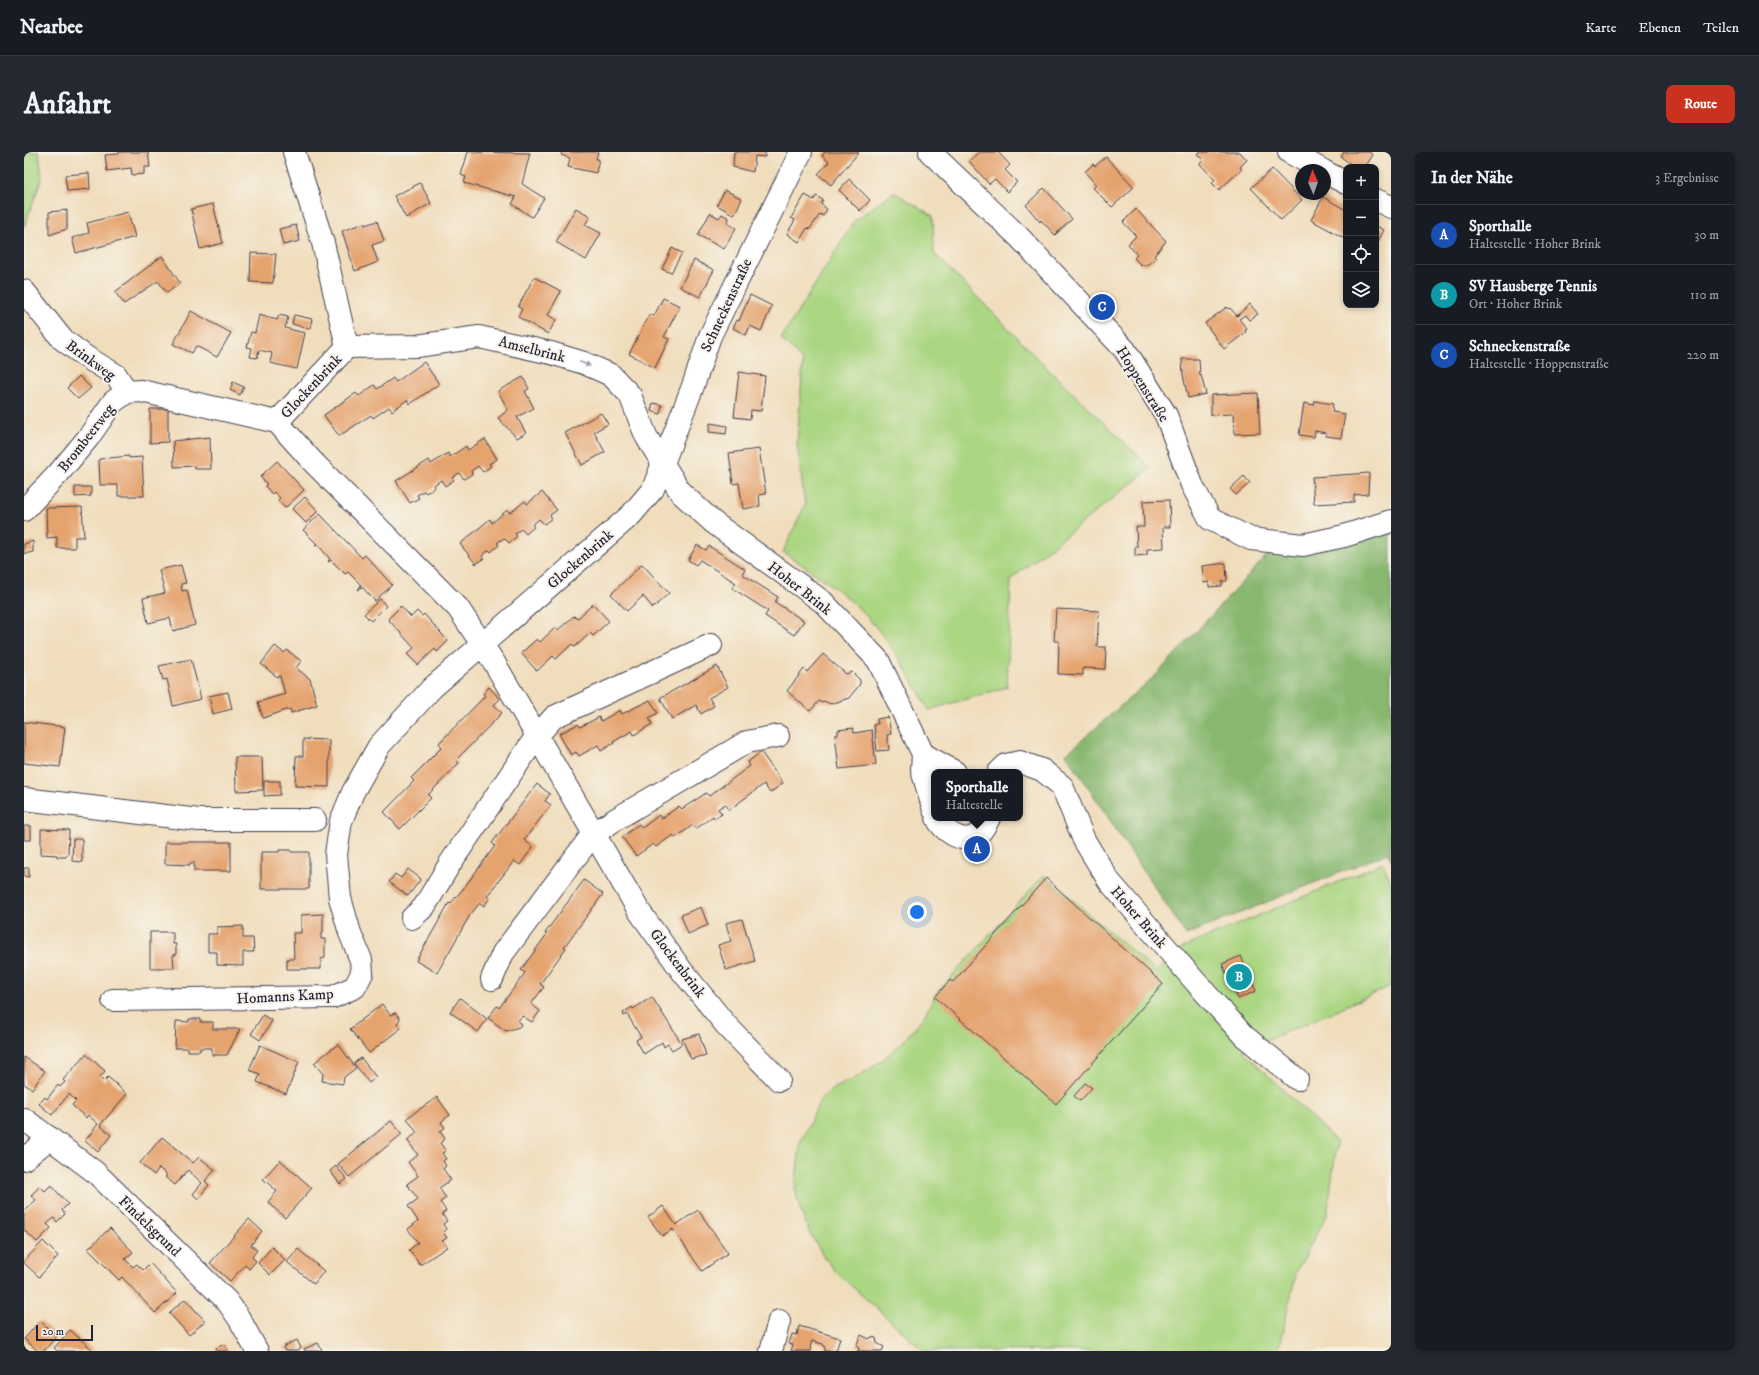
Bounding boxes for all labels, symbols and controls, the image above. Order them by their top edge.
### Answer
text: Nearbee [20,16,83,39]
text: Karte [1585,19,1616,37]
text: Ebenen [1638,19,1681,37]
text: Teilen [1703,19,1739,37]
button: Route [1666,85,1735,123]
text: Anfahrt [24,87,111,122]
north arrow [1295,164,1331,200]
map controls [1343,164,1379,308]
button: + [1343,164,1379,200]
text: In der Nähe [1431,167,1513,189]
text: 3 Ergebnisse [1655,170,1719,186]
button: − [1343,200,1379,236]
text: Sporthalle [1469,217,1531,236]
text: A [1440,227,1448,243]
text: 30 m [1695,227,1719,243]
button: locate [1343,236,1379,272]
text: Haltestelle · Hoher Brink [1469,236,1601,252]
street label: Schneckenstraße [696,255,756,355]
button: layers [1343,272,1379,308]
text: SV Hausberge Tennis [1469,277,1597,296]
text: B [1440,287,1448,303]
text: 110 m [1690,287,1719,303]
pin: C [1089,292,1115,322]
text: Ort · Hoher Brink [1469,296,1562,312]
street label: Amselbrink [496,332,568,367]
street label: Brinkweg [62,336,120,385]
text: Schneckenstraße [1469,337,1570,356]
street label: Hoppenstraße [1112,343,1173,426]
text: C [1440,347,1448,363]
text: 220 m [1687,347,1719,363]
street label: Glockenbrink [277,350,347,423]
text: Haltestelle · Hoppenstraße [1469,356,1609,372]
one-way arrow [579,361,591,367]
street label: Brombeerweg [54,400,119,476]
street label: Glockenbrink [543,525,618,593]
street label: Hoher Brink [764,557,836,620]
popup [931,769,1023,821]
text: Sporthalle [946,778,1008,797]
text: Haltestelle [946,797,1003,813]
pin: A [964,834,990,864]
street label: Hoher Brink [1106,882,1171,953]
your location [907,902,927,922]
street label: Glockenbrink [645,925,710,1002]
pin: B [1226,962,1252,992]
street label: Homanns Kamp [236,984,334,1009]
street label: Findelsgrund [114,1192,185,1261]
scale bar [36,1323,93,1342]
text: 20 m [42,1325,64,1339]

